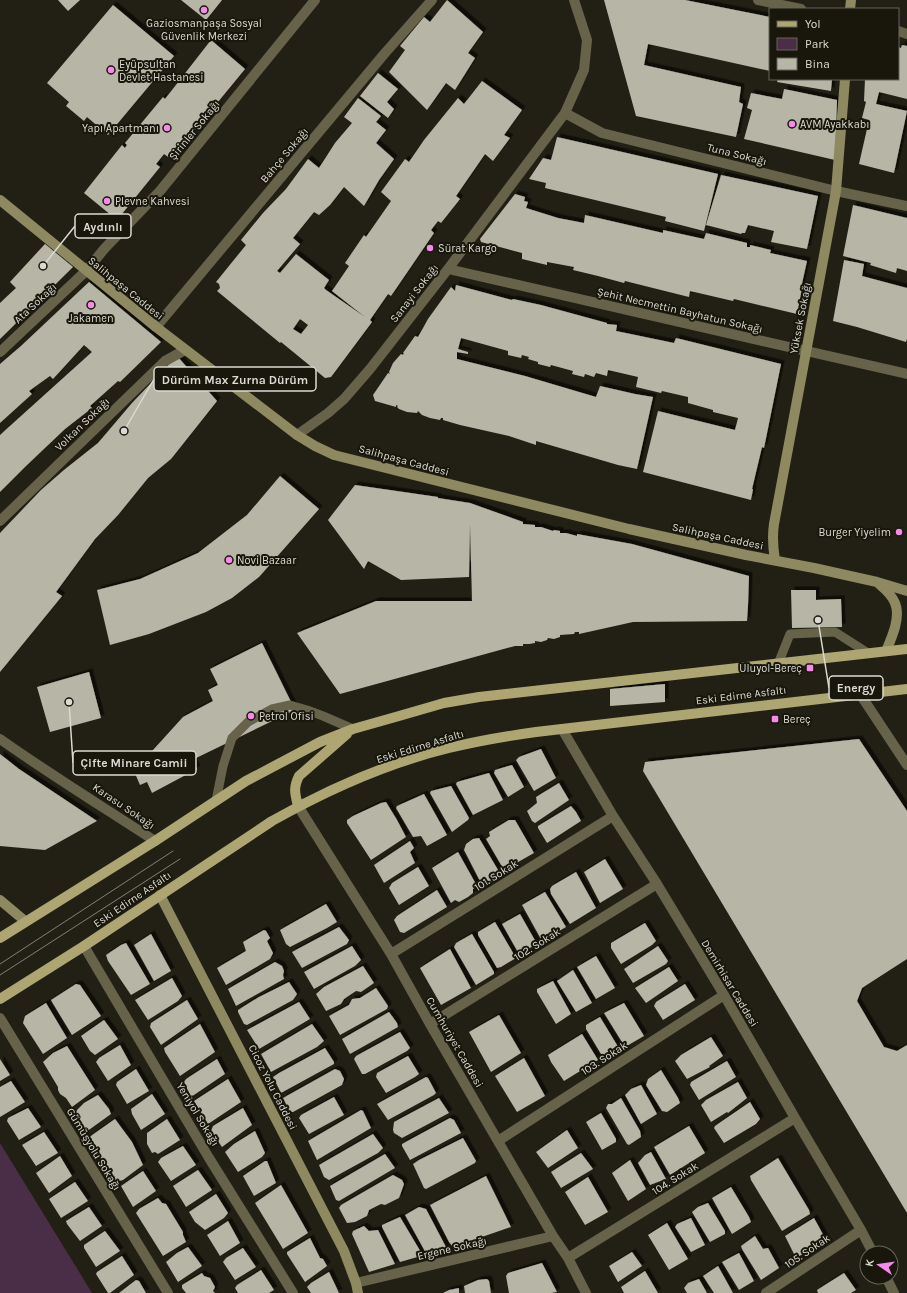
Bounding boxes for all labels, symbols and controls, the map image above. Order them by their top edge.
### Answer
marker: Gaziosmanpaşa Sosyal Güvenlik Merkezi [199,5,209,15]
legend [769,8,899,80]
place label: Gaziosmanpaşa Sosyal Güvenlik Merkezi [146,17,262,43]
text: Yol [805,17,821,31]
text: Park [805,37,830,51]
text: Bina [805,57,830,71]
place label: Eyüpsultan Devlet Hastanesi [119,58,204,84]
marker: Eyüpsultan Devlet Hastanesi [106,65,116,75]
street label: Şirinler Sokağı [166,98,223,163]
place label: AVM Ayakkabı [800,118,870,131]
marker: AVM Ayakkabı [787,119,797,129]
place label: Yapı Apartmanı [82,122,159,135]
marker: Yapı Apartmanı [162,123,172,133]
street label: Bahçe Sokağı [258,125,311,185]
street label: Tuna Sokağı [706,141,768,168]
place label: Plevne Kahvesi [115,195,190,208]
marker: Plevne Kahvesi [102,196,112,206]
callout: Aydınlı [75,214,131,238]
text: Aydınlı [83,220,123,234]
place label: Sürat Kargo [438,242,497,255]
marker: Sürat Kargo [425,243,435,253]
street label: Salihpaşa Caddesi [85,254,166,323]
street label: Sanayi Sokağı [387,261,441,325]
street label: Ata Sokağı [11,280,59,326]
street label: Yüksek Sokağı [787,281,814,355]
street label: Şehit Necmettin Bayhatun Sokağı [596,285,764,336]
marker: Jakamen [86,300,96,310]
place label: Jakamen [68,312,114,325]
callout: Dürüm Max Zurna Dürüm [154,367,316,391]
text: Dürüm Max Zurna Dürüm [162,373,308,387]
street label: Volkan Sokağı [52,395,112,454]
street label: Salihpaşa Caddesi [357,442,451,479]
street label: Salihpaşa Caddesi [671,520,765,553]
place label: Burger Yiyelim [819,526,891,539]
marker: Burger Yiyelim [894,527,904,537]
place label: Novi Bazaar [237,554,296,567]
marker: Novi Bazaar [224,555,234,565]
place label: Uluyol-Bereç [739,662,802,675]
marker: Uluyol-Bereç [805,663,815,673]
callout: Energy [829,676,883,700]
text: Energy [837,681,875,695]
street label: Eski Edirne Asfaltı [695,683,787,707]
place label: Petrol Ofisi [259,710,314,723]
marker: Petrol Ofisi [246,711,256,721]
place label: Bereç [783,713,811,726]
marker: Bereç [770,714,780,724]
street label: Eski Edirne Asfaltı [375,727,466,766]
callout: Çifte Minare Camii [73,751,196,775]
text: Çifte Minare Camii [81,756,188,770]
street label: Karasu Sokağı [90,781,157,832]
street label: 101. Sokak [472,857,521,894]
street label: Eski Edirne Asfaltı [91,869,174,930]
street label: 102. Sokak [512,925,563,964]
street label: Demirhisar Caddesi [698,937,761,1029]
street label: Cumhuriyet Caddesi [423,995,486,1090]
street label: 103. Sokak [579,1039,630,1078]
street label: Cicoz Yolu Caddesi [245,1043,300,1132]
street label: Yeniyol Sokağı [173,1080,222,1149]
street label: Gümüşyolu Sokağı [64,1106,123,1193]
street label: 104. Sokak [650,1159,701,1198]
street label: 105. Sokak [782,1231,833,1271]
street label: Ergene Sokağı [416,1234,488,1263]
north arrow [859,1245,899,1285]
text: K [863,1257,877,1268]

